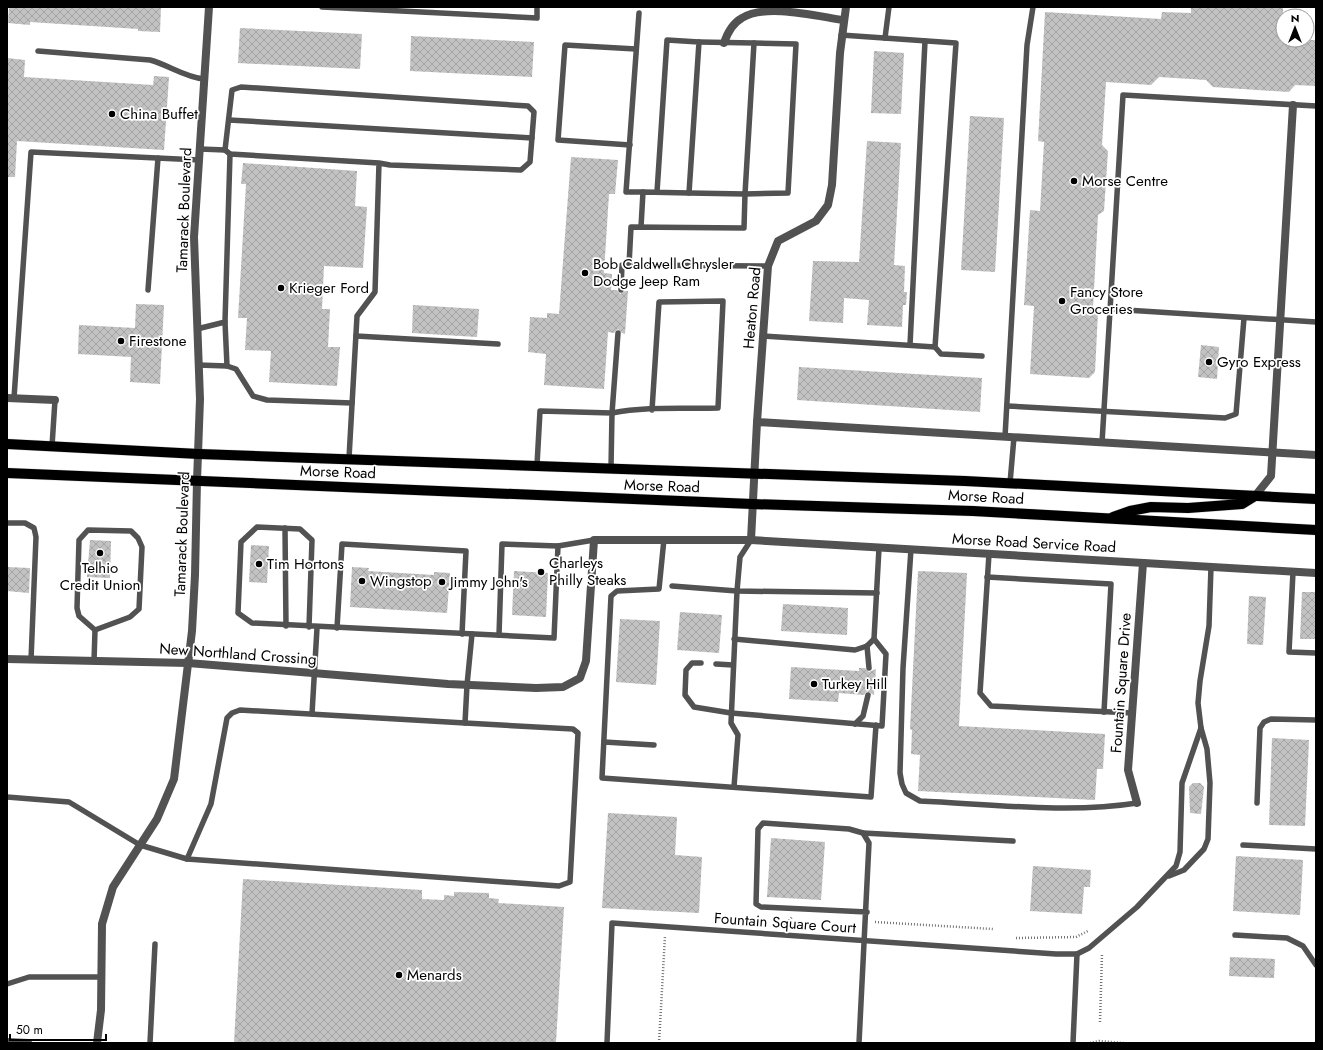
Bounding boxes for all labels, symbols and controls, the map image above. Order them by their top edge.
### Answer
north arrow [1275,8,1315,48]
text: N [1291,10,1299,26]
place label: China Buffet [120,103,198,125]
marker: China Buffet [107,109,117,119]
street label: Tamarack Boulevard [171,147,197,273]
place label: Morse Centre [1082,170,1168,192]
marker: Morse Centre [1069,176,1079,186]
place label: Bob Caldwell Chrysler Dodge Jeep Ram [593,253,735,292]
street label: Heaton Road [737,266,767,350]
marker: Bob Caldwell Chrysler Dodge Jeep Ram [580,268,590,278]
place label: Krieger Ford [289,277,369,299]
place label: Fancy Store Groceries [1070,281,1143,320]
marker: Krieger Ford [276,283,286,293]
marker: Fancy Store Groceries [1057,296,1067,306]
place label: Firestone [129,330,187,352]
marker: Firestone [116,336,126,346]
place label: Gyro Express [1217,351,1301,373]
marker: Gyro Express [1204,357,1214,367]
street label: Morse Road [300,460,376,484]
street label: Tamarack Boulevard [169,471,195,597]
street label: Morse Road [624,474,700,498]
street label: Morse Road [947,484,1025,510]
street label: Morse Road Service Road [951,528,1117,558]
marker: Telhio Credit Union [95,548,105,558]
place label: Charleys Philly Steaks [549,552,626,591]
place label: Tim Hortons [267,553,344,575]
place label: Telhio Credit Union [60,557,140,596]
marker: Tim Hortons [254,559,264,569]
marker: Charleys Philly Steaks [536,567,546,577]
place label: Wingstop [370,570,432,592]
place label: Jimmy John's [448,571,528,593]
marker: Wingstop [357,576,367,586]
marker: Jimmy John's [437,577,447,587]
street label: Fountain Square Drive [1105,612,1137,754]
street label: New Northland Crossing [159,638,317,670]
place label: Turkey Hill [822,673,887,695]
marker: Turkey Hill [809,679,819,689]
street label: Fountain Square Court [713,907,857,939]
place label: Menards [407,964,462,986]
marker: Menards [394,970,404,980]
scale bar [10,1016,106,1042]
text: 50 m [16,1021,43,1039]

